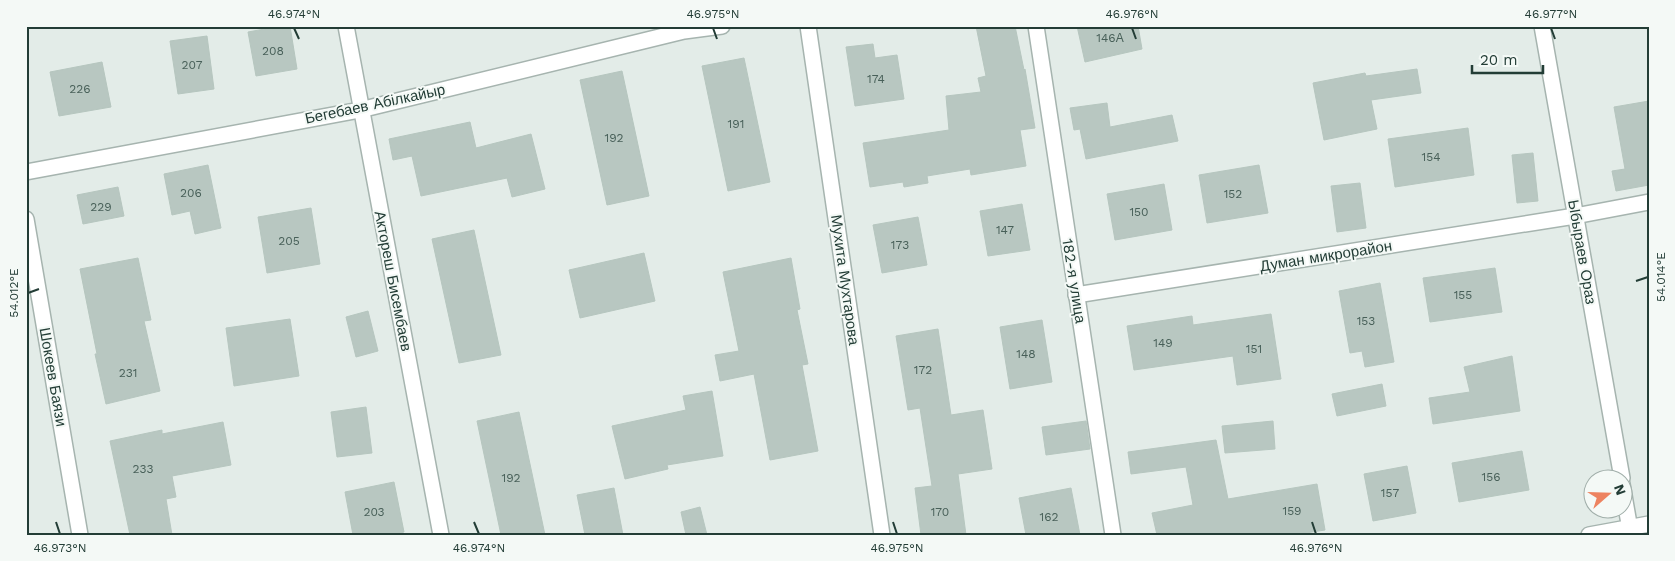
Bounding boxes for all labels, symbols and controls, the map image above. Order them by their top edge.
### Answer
text: 46.974°N [268,7,320,21]
text: 46.975°N [686,7,740,21]
text: 46.976°N [1105,7,1159,21]
text: 46.977°N [1525,7,1577,21]
house number: 146А [1096,31,1124,45]
scale bar [1472,42,1544,74]
house number: 208 [262,44,284,58]
text: 20 m [1480,51,1518,69]
house number: 207 [182,58,203,72]
house number: 174 [867,72,885,86]
street label: Бегебаев Абілкайыр [303,80,447,128]
house number: 226 [69,82,91,96]
house number: 191 [728,117,744,131]
house number: 192 [604,131,624,145]
house number: 154 [1422,150,1441,164]
house number: 206 [180,186,202,200]
house number: 152 [1224,187,1242,201]
street label: Ыбыраев Ораз [1564,198,1600,306]
house number: 229 [90,200,112,214]
house number: 150 [1129,205,1149,219]
street label: Актореш Бисембаев [371,209,415,353]
street label: Мухита Мухтарова [827,214,863,347]
house number: 147 [996,223,1014,237]
house number: 205 [278,234,300,248]
street label: 182-я улица [1058,237,1090,325]
street label: Думан микрорайон [1259,237,1393,275]
house number: 173 [891,238,909,252]
text: 54.014°E [1654,252,1668,302]
text: 54.012°E [7,268,21,318]
house number: 155 [1454,288,1472,302]
house number: 153 [1357,314,1375,328]
street label: Шокеев Баязи [35,326,71,428]
house number: 149 [1153,336,1173,350]
house number: 151 [1246,342,1262,356]
house number: 148 [1016,347,1036,361]
house number: 172 [914,363,932,377]
house number: 231 [119,366,137,380]
house number: 233 [133,462,154,476]
north arrow [1582,468,1632,518]
house number: 156 [1482,470,1500,484]
house number: 192 [501,471,521,485]
text: N [1611,482,1630,497]
house number: 157 [1381,486,1399,500]
house number: 159 [1282,504,1302,518]
house number: 203 [363,505,385,519]
house number: 170 [931,505,949,519]
house number: 162 [1040,510,1058,524]
text: 46.973°N [33,541,87,555]
text: 46.974°N [453,541,505,555]
text: 46.975°N [870,541,924,555]
text: 46.976°N [1289,541,1343,555]

